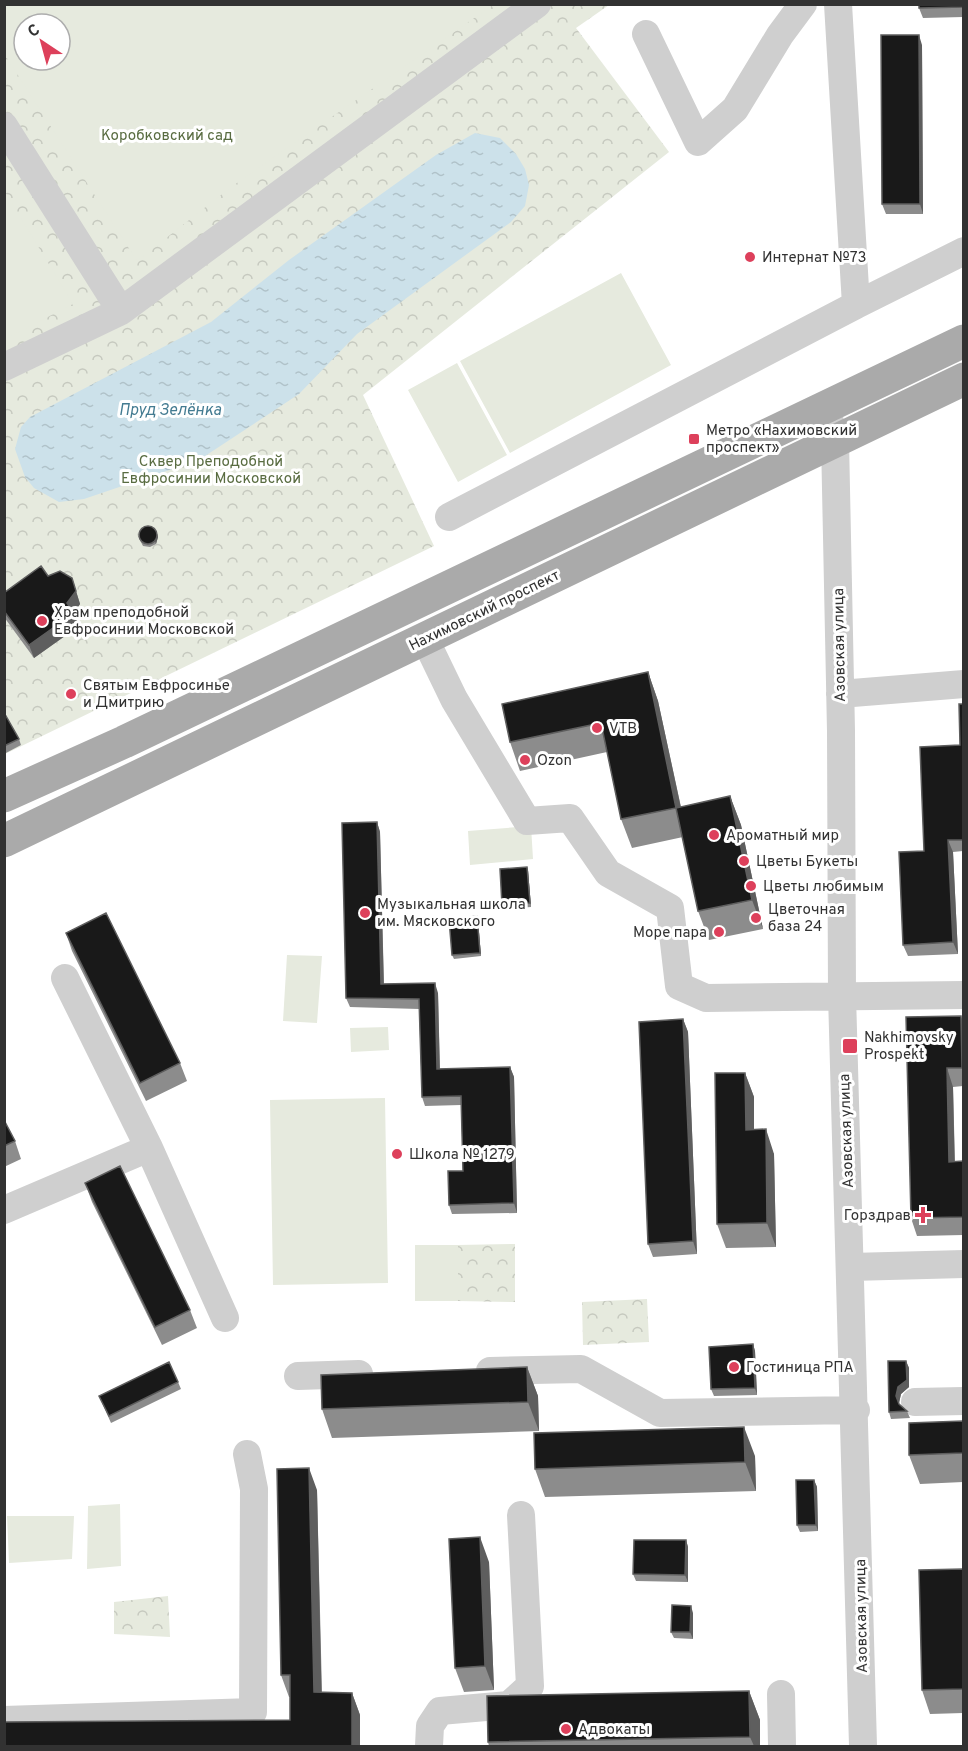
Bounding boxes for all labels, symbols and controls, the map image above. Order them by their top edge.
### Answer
north arrow [12,12,72,72]
text: С [24,20,44,43]
park label: Коробковский сад [101,127,233,146]
place label: Интернат №73 [762,249,866,268]
marker: Интернат №73 [743,250,757,264]
water label: Пруд Зелёнка [119,401,222,421]
place label: Метро «Нахимовский проспект» [706,422,857,458]
marker: Метро «Нахимовский проспект» [687,432,701,446]
park label: Сквер Преподобной Евфросинии Московской [121,453,301,489]
street label: Нахимовский проспект [406,567,563,656]
street label: Азовская улица [830,588,851,702]
place label: Храм преподобной Евфросинии Московской [54,604,234,640]
marker: Храм преподобной Евфросинии Московской [35,614,49,628]
place label: Святым Евфросинье и Дмитрию [83,677,230,713]
marker: Святым Евфросинье и Дмитрию [64,687,78,701]
place label: VTB [609,720,637,739]
marker: VTB [590,721,604,735]
place label: Ozon [537,752,572,771]
marker: Ozon [518,753,532,767]
place label: Ароматный мир [726,827,839,846]
marker: Ароматный мир [707,828,721,842]
place label: Цветы Букеты [756,853,858,872]
marker: Цветы Букеты [737,854,751,868]
place label: Цветы любимым [763,878,884,897]
marker: Цветы любимым [744,879,758,893]
place label: Музыкальная школа им. Мясковского [377,896,526,932]
place label: Цветочная база 24 [768,901,845,937]
marker: Музыкальная школа им. Мясковского [358,906,372,920]
marker: Цветочная база 24 [749,911,763,925]
place label: Море пара [633,924,707,943]
marker: Море пара [712,925,726,939]
place label: Nakhimovsky Prospekt [864,1029,954,1065]
marker: Nakhimovsky Prospekt [841,1037,859,1055]
street label: Азовская улица [836,1074,859,1188]
place label: Школа № 1279 [409,1146,515,1165]
marker: Школа № 1279 [390,1147,404,1161]
place label: Горздрав [844,1207,911,1226]
marker: Горздрав [916,1208,930,1222]
place label: Гостиница РПА [746,1359,854,1378]
marker: Гостиница РПА [727,1360,741,1374]
street label: Азовская улица [852,1559,873,1673]
place label: Адвокаты [578,1721,650,1740]
marker: Адвокаты [559,1722,573,1736]

